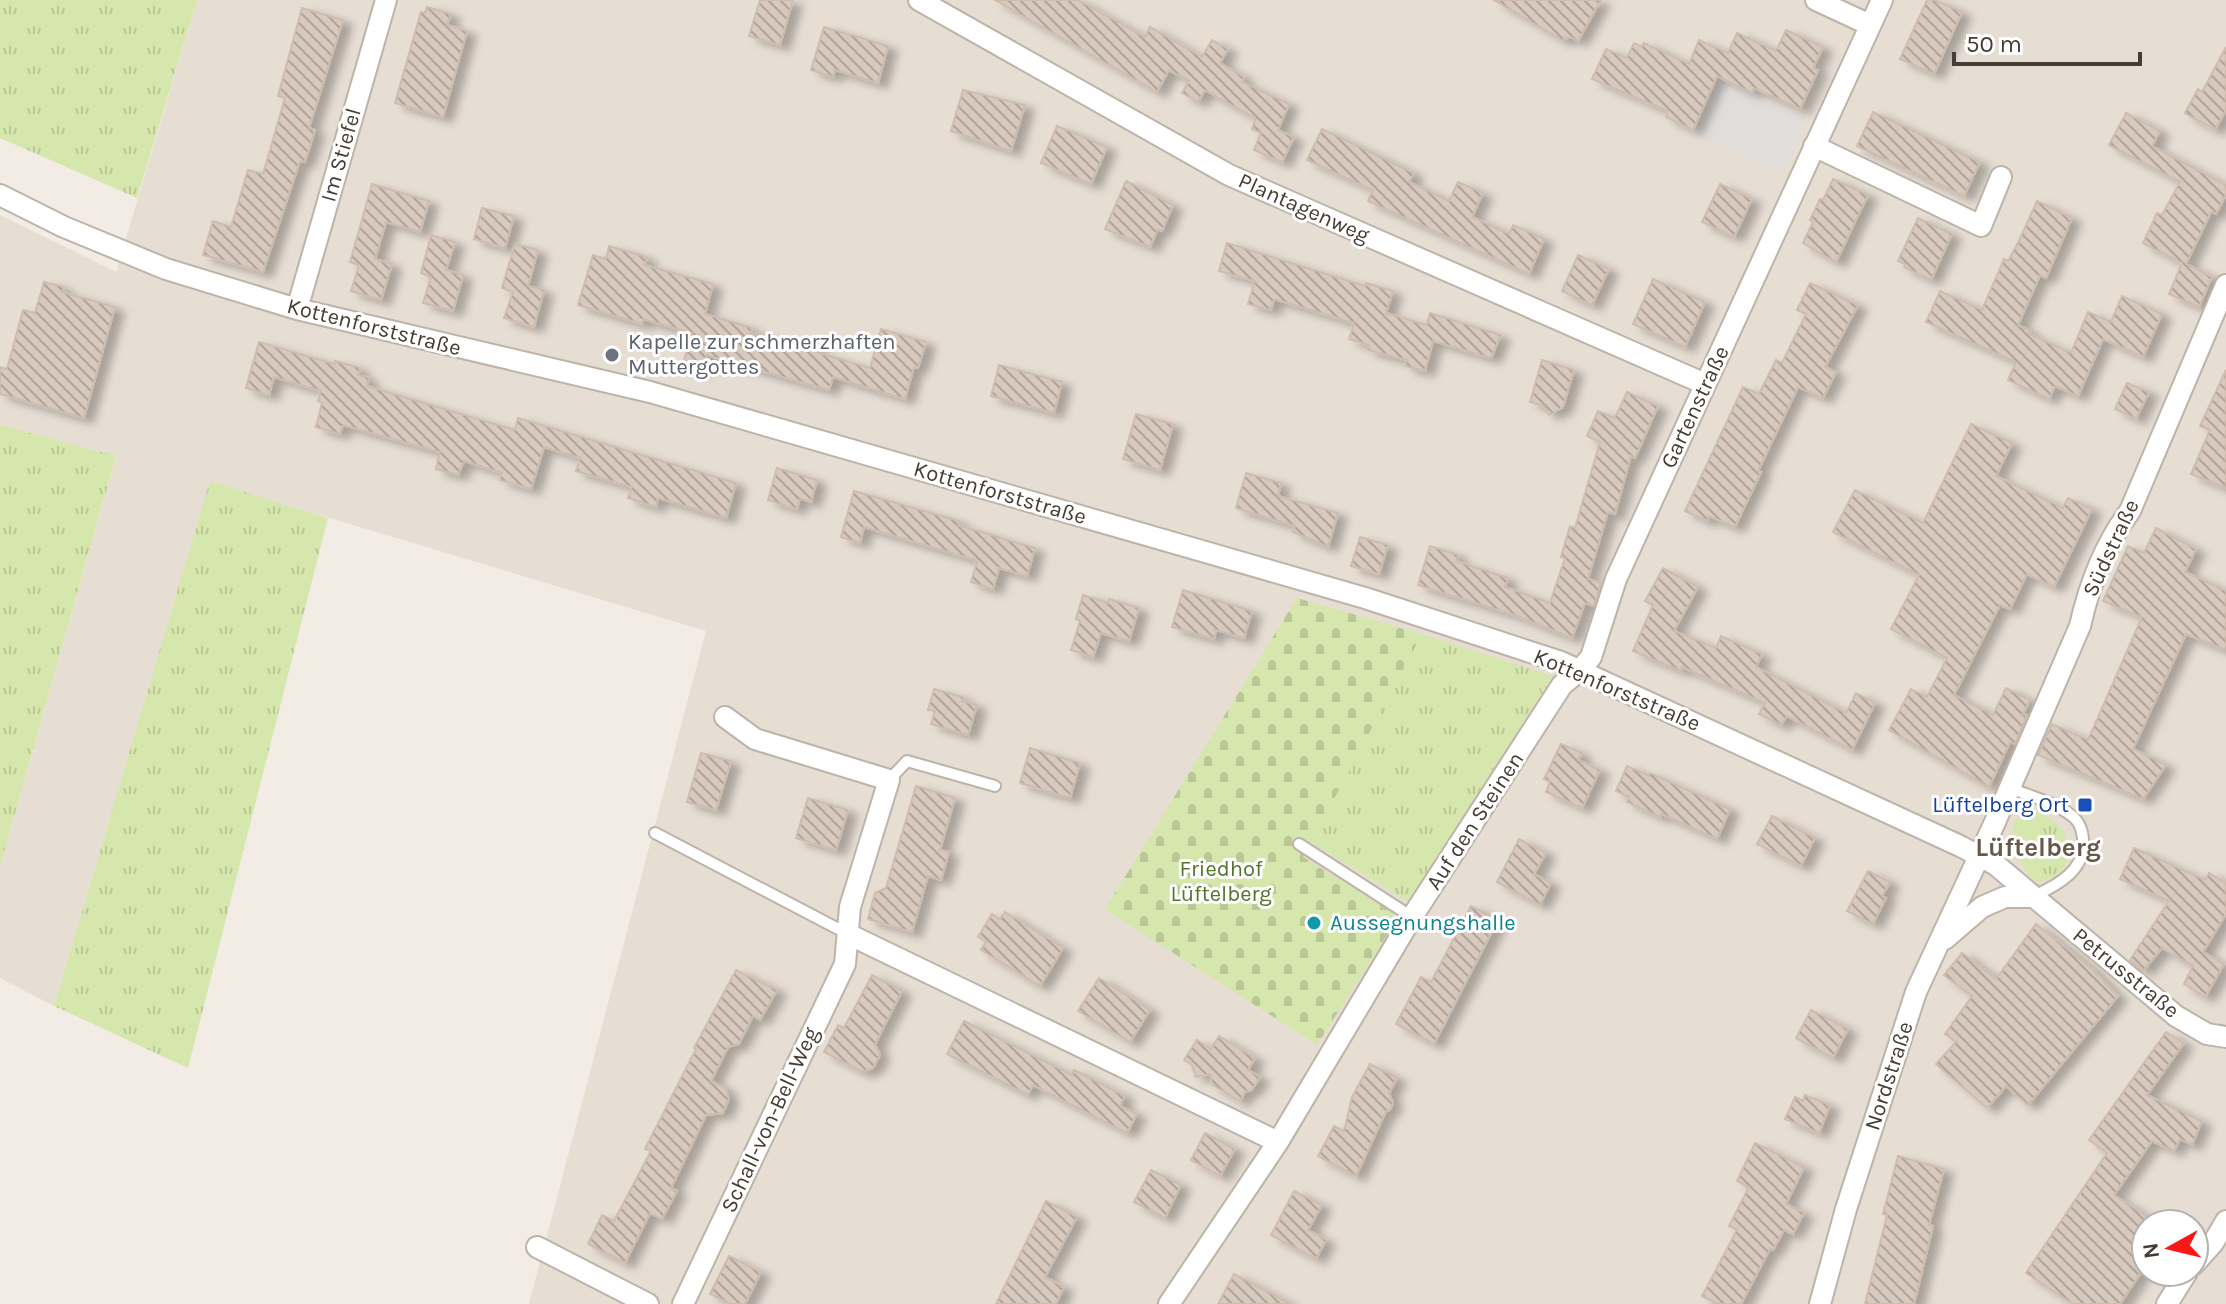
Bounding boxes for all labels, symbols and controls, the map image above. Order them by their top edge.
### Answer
scale bar [1954,16,2140,66]
text: 50 m [1966,30,2022,58]
street label: Im Stiefel [315,105,367,205]
street label: Plantagenweg [1234,167,1374,249]
street label: Kottenforststraße [284,293,464,361]
place label: Kapelle zur schmerzhaften Muttergottes [628,329,896,380]
street label: Gartenstraße [1655,342,1735,472]
marker: Kapelle zur schmerzhaften Muttergottes [603,346,621,364]
street label: Kottenforststraße [911,456,1089,530]
street label: Südstraße [2077,495,2145,601]
street label: Kottenforststraße [1530,643,1704,737]
street label: Auf den Steinen [1421,747,1529,895]
place label: Lüftelberg Ort [1932,792,2069,818]
marker: Lüftelberg Ort [2076,796,2094,814]
district label: Lüftelberg [1975,832,2101,863]
park label: Friedhof Lüftelberg [1170,856,1272,907]
place label: Aussegnungshalle [1330,910,1516,936]
marker: Aussegnungshalle [1305,914,1323,932]
street label: Petrusstraße [2068,922,2184,1024]
street label: Nordstraße [1859,1018,1919,1134]
street label: Schall-von-Bell-Weg [716,1023,825,1217]
north arrow [2130,1208,2210,1288]
text: N [2137,1241,2165,1260]

